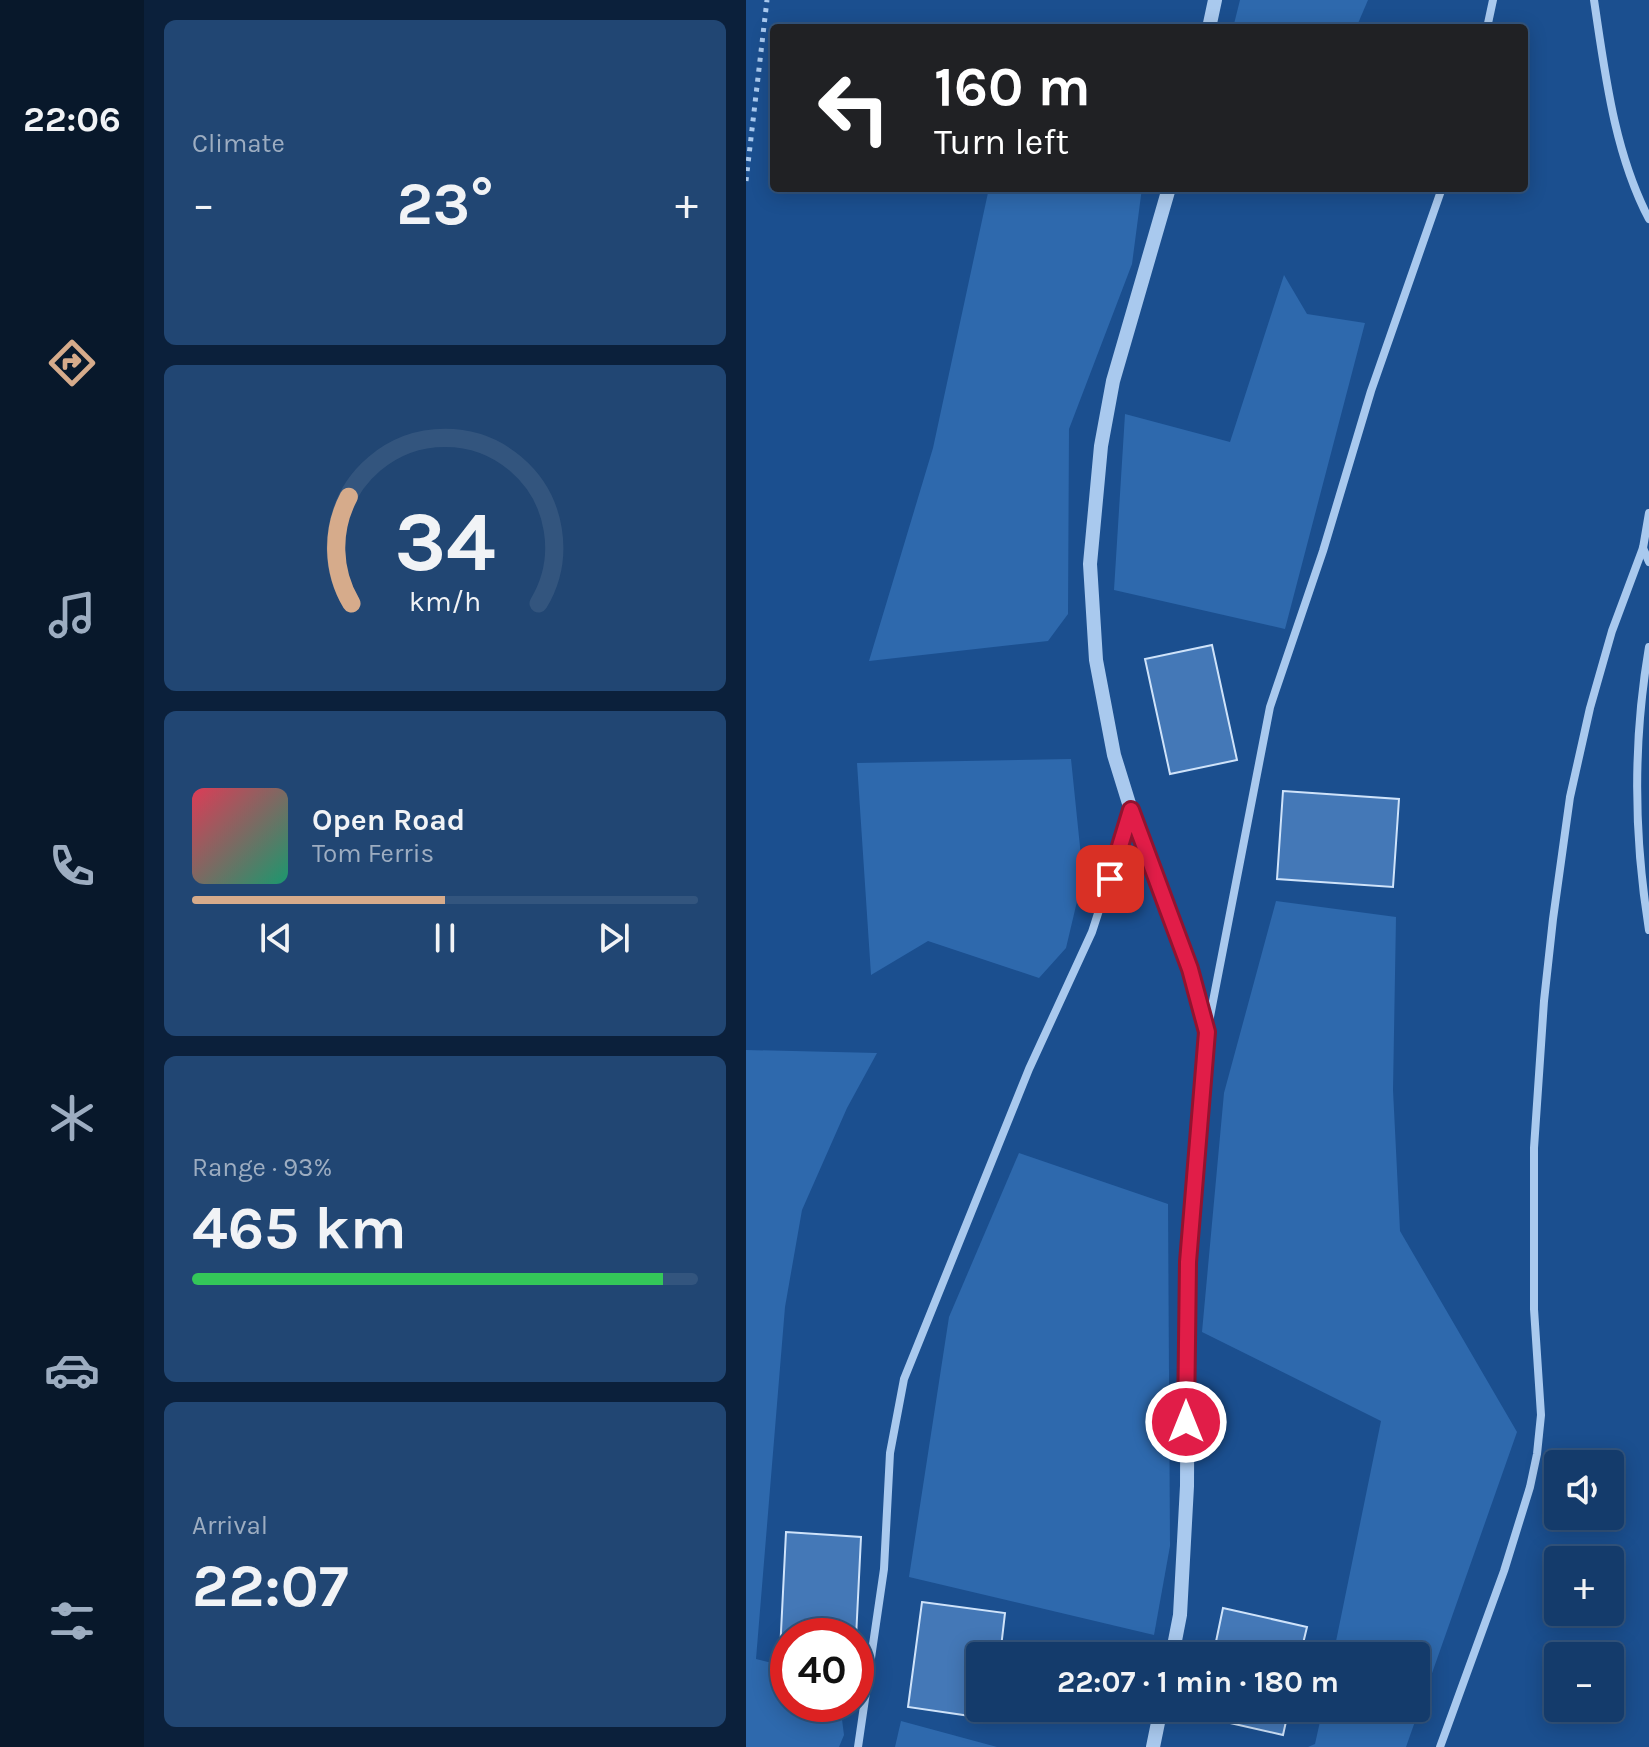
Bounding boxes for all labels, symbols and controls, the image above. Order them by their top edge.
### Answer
text: 160 m [934,54,1091,119]
icon: left [802,56,906,160]
text: 22:06 [23,98,121,140]
text: Turn left [934,121,1069,163]
text: Climate [192,128,285,159]
text: 23° [397,169,493,239]
text: − [192,179,215,230]
text: + [675,179,698,230]
icon: directions [44,335,100,391]
text: 34 [394,494,496,591]
text: km/h [409,585,481,618]
icon: music [44,587,100,643]
text: Open Road [312,802,465,838]
icon: phone [44,838,100,894]
text: Tom Ferris [312,838,434,869]
pin [1076,845,1144,913]
icon: arrive [1088,857,1132,901]
icon: previous [254,916,298,960]
icon: pause [423,916,467,960]
icon: next [592,916,636,960]
icon: climate [44,1090,100,1146]
text: Range · 93% [192,1152,332,1183]
text: 465 km [192,1193,407,1263]
icon: car [44,1342,100,1398]
position arrow [1144,1380,1228,1464]
map controls [1544,1450,1624,1722]
button: sound [1544,1450,1624,1530]
text: Arrival [192,1510,268,1541]
button: + [1544,1546,1624,1626]
text: 22:07 [192,1551,349,1621]
icon: filters [44,1593,100,1649]
speed limit sign: 40 [770,1618,874,1722]
button: − [1544,1642,1624,1722]
text: 22:07 · 1 min · 180 m [1057,1664,1339,1700]

